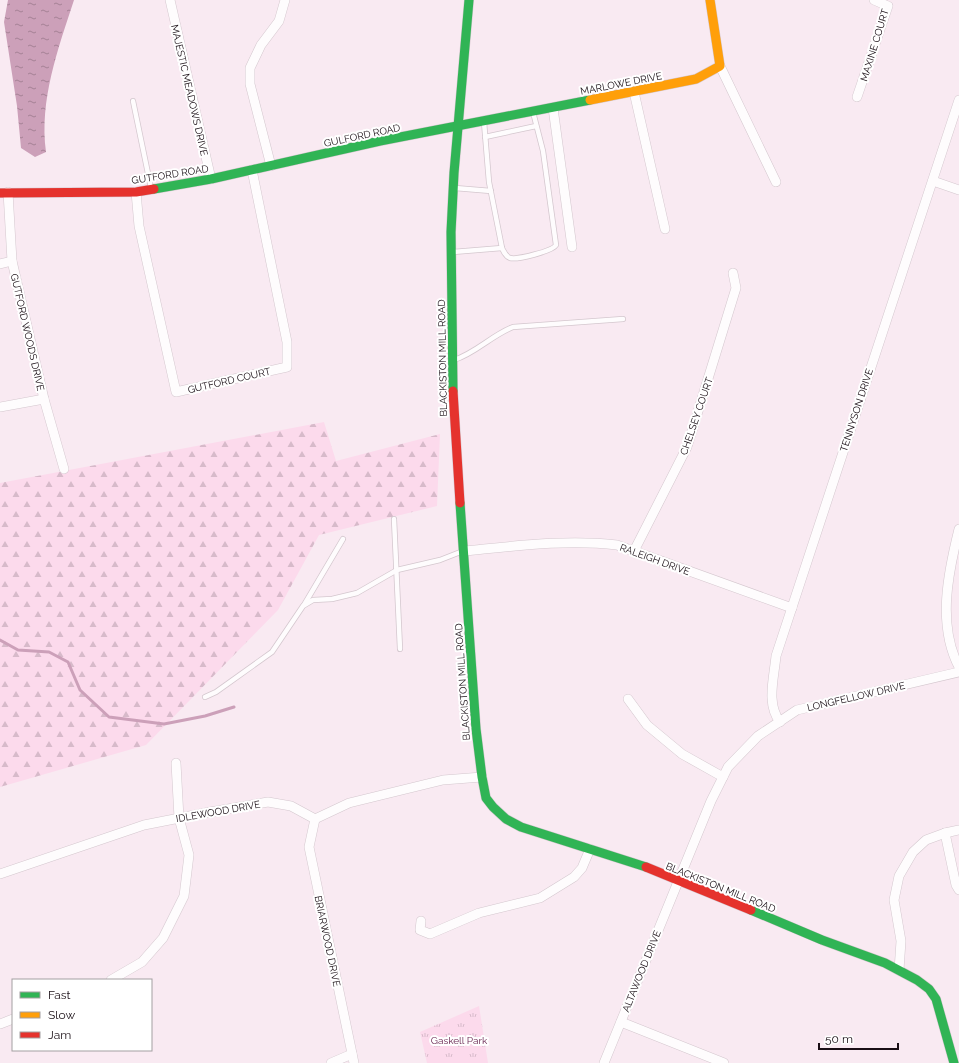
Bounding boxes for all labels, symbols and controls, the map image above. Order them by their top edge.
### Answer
street label: MAXINE COURT [858,8,891,83]
street label: MAJESTIC MEADOWS DRIVE [169,23,210,157]
street label: MARLOWE DRIVE [579,70,663,97]
street label: GULFORD ROAD [323,122,401,149]
street label: GUTFORD ROAD [131,163,209,186]
street label: GUTFORD WOODS DRIVE [9,272,46,392]
street label: BLACKISTON MILL ROAD [436,299,449,417]
street label: GUTFORD COURT [187,366,272,395]
street label: TENNYSON DRIVE [838,367,875,453]
street label: CHELSEY COURT [678,376,715,456]
street label: RALEIGH DRIVE [618,542,691,577]
street label: BLACKISTON MILL ROAD [453,623,472,741]
street label: LONGFELLOW DRIVE [806,680,906,713]
street label: IDLEWOOD DRIVE [175,799,261,824]
street label: BLACKISTON MILL ROAD [664,860,777,915]
street label: BRIARWOOD DRIVE [312,895,343,988]
street label: ALTAWOOD DRIVE [620,929,663,1014]
legend [12,979,152,1051]
text: Fast [48,988,71,1002]
text: Slow [48,1008,75,1022]
scale bar [819,1025,898,1051]
text: Jam [48,1028,71,1042]
text: 50 m [825,1032,853,1046]
park label: Gaskell Park [431,1035,488,1046]

